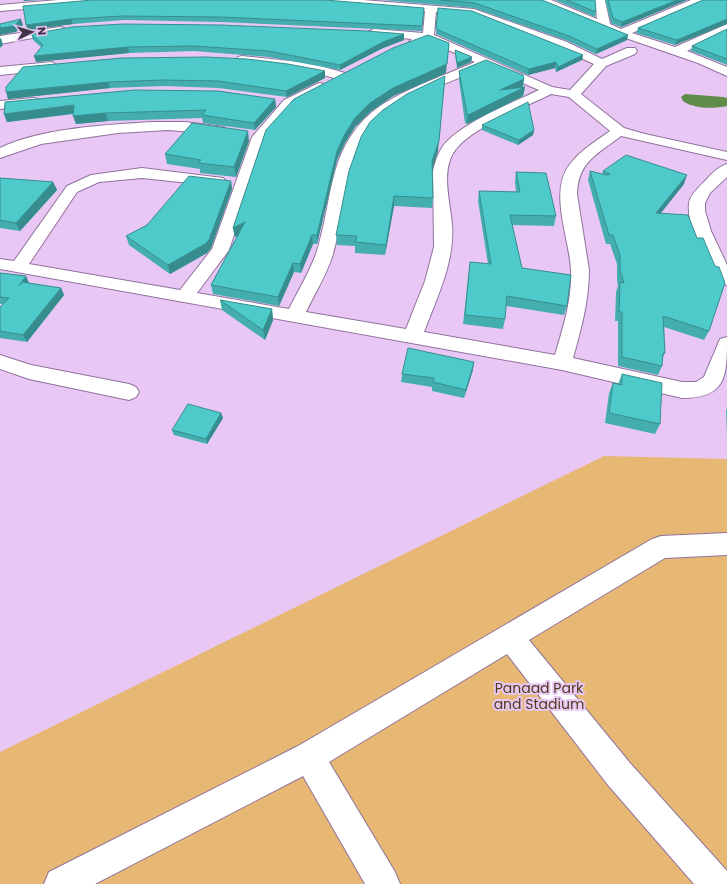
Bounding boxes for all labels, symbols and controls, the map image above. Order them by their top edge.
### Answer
north arrow [12,12,52,52]
text: N [34,26,50,36]
park label: Panaad Park and Stadium [494,678,584,714]

